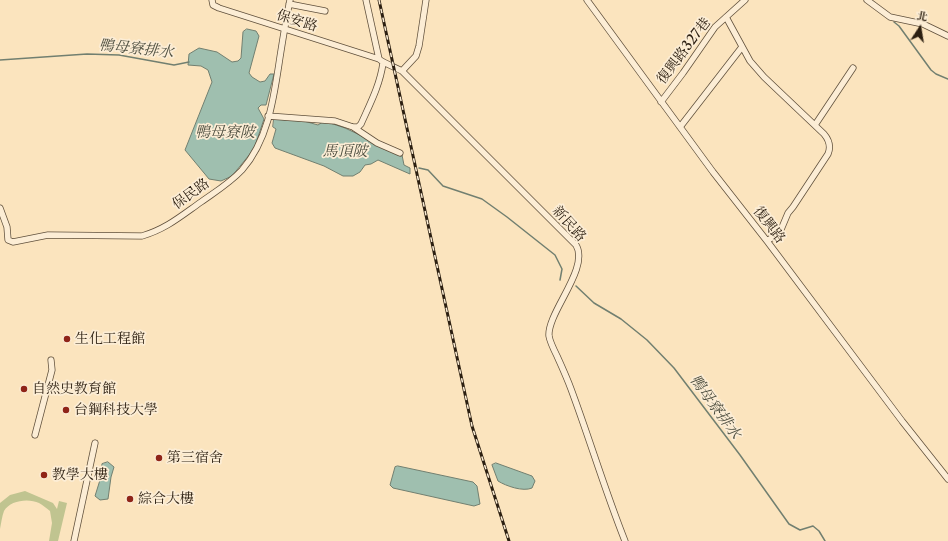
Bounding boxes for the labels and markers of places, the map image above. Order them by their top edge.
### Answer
place label: 生化工程館 [75,331,145,347]
marker: 生化工程館 [62,334,72,344]
place label: 自然史教育館 [32,381,116,397]
marker: 自然史教育館 [19,384,29,394]
place label: 台鋼科技大學 [74,402,158,418]
marker: 台鋼科技大學 [61,405,71,415]
place label: 第三宿舍 [167,450,223,466]
marker: 第三宿舍 [154,453,164,463]
place label: 教學大樓 [52,467,108,483]
marker: 教學大樓 [39,470,49,480]
place label: 綜合大樓 [138,491,194,507]
marker: 綜合大樓 [125,494,135,504]

